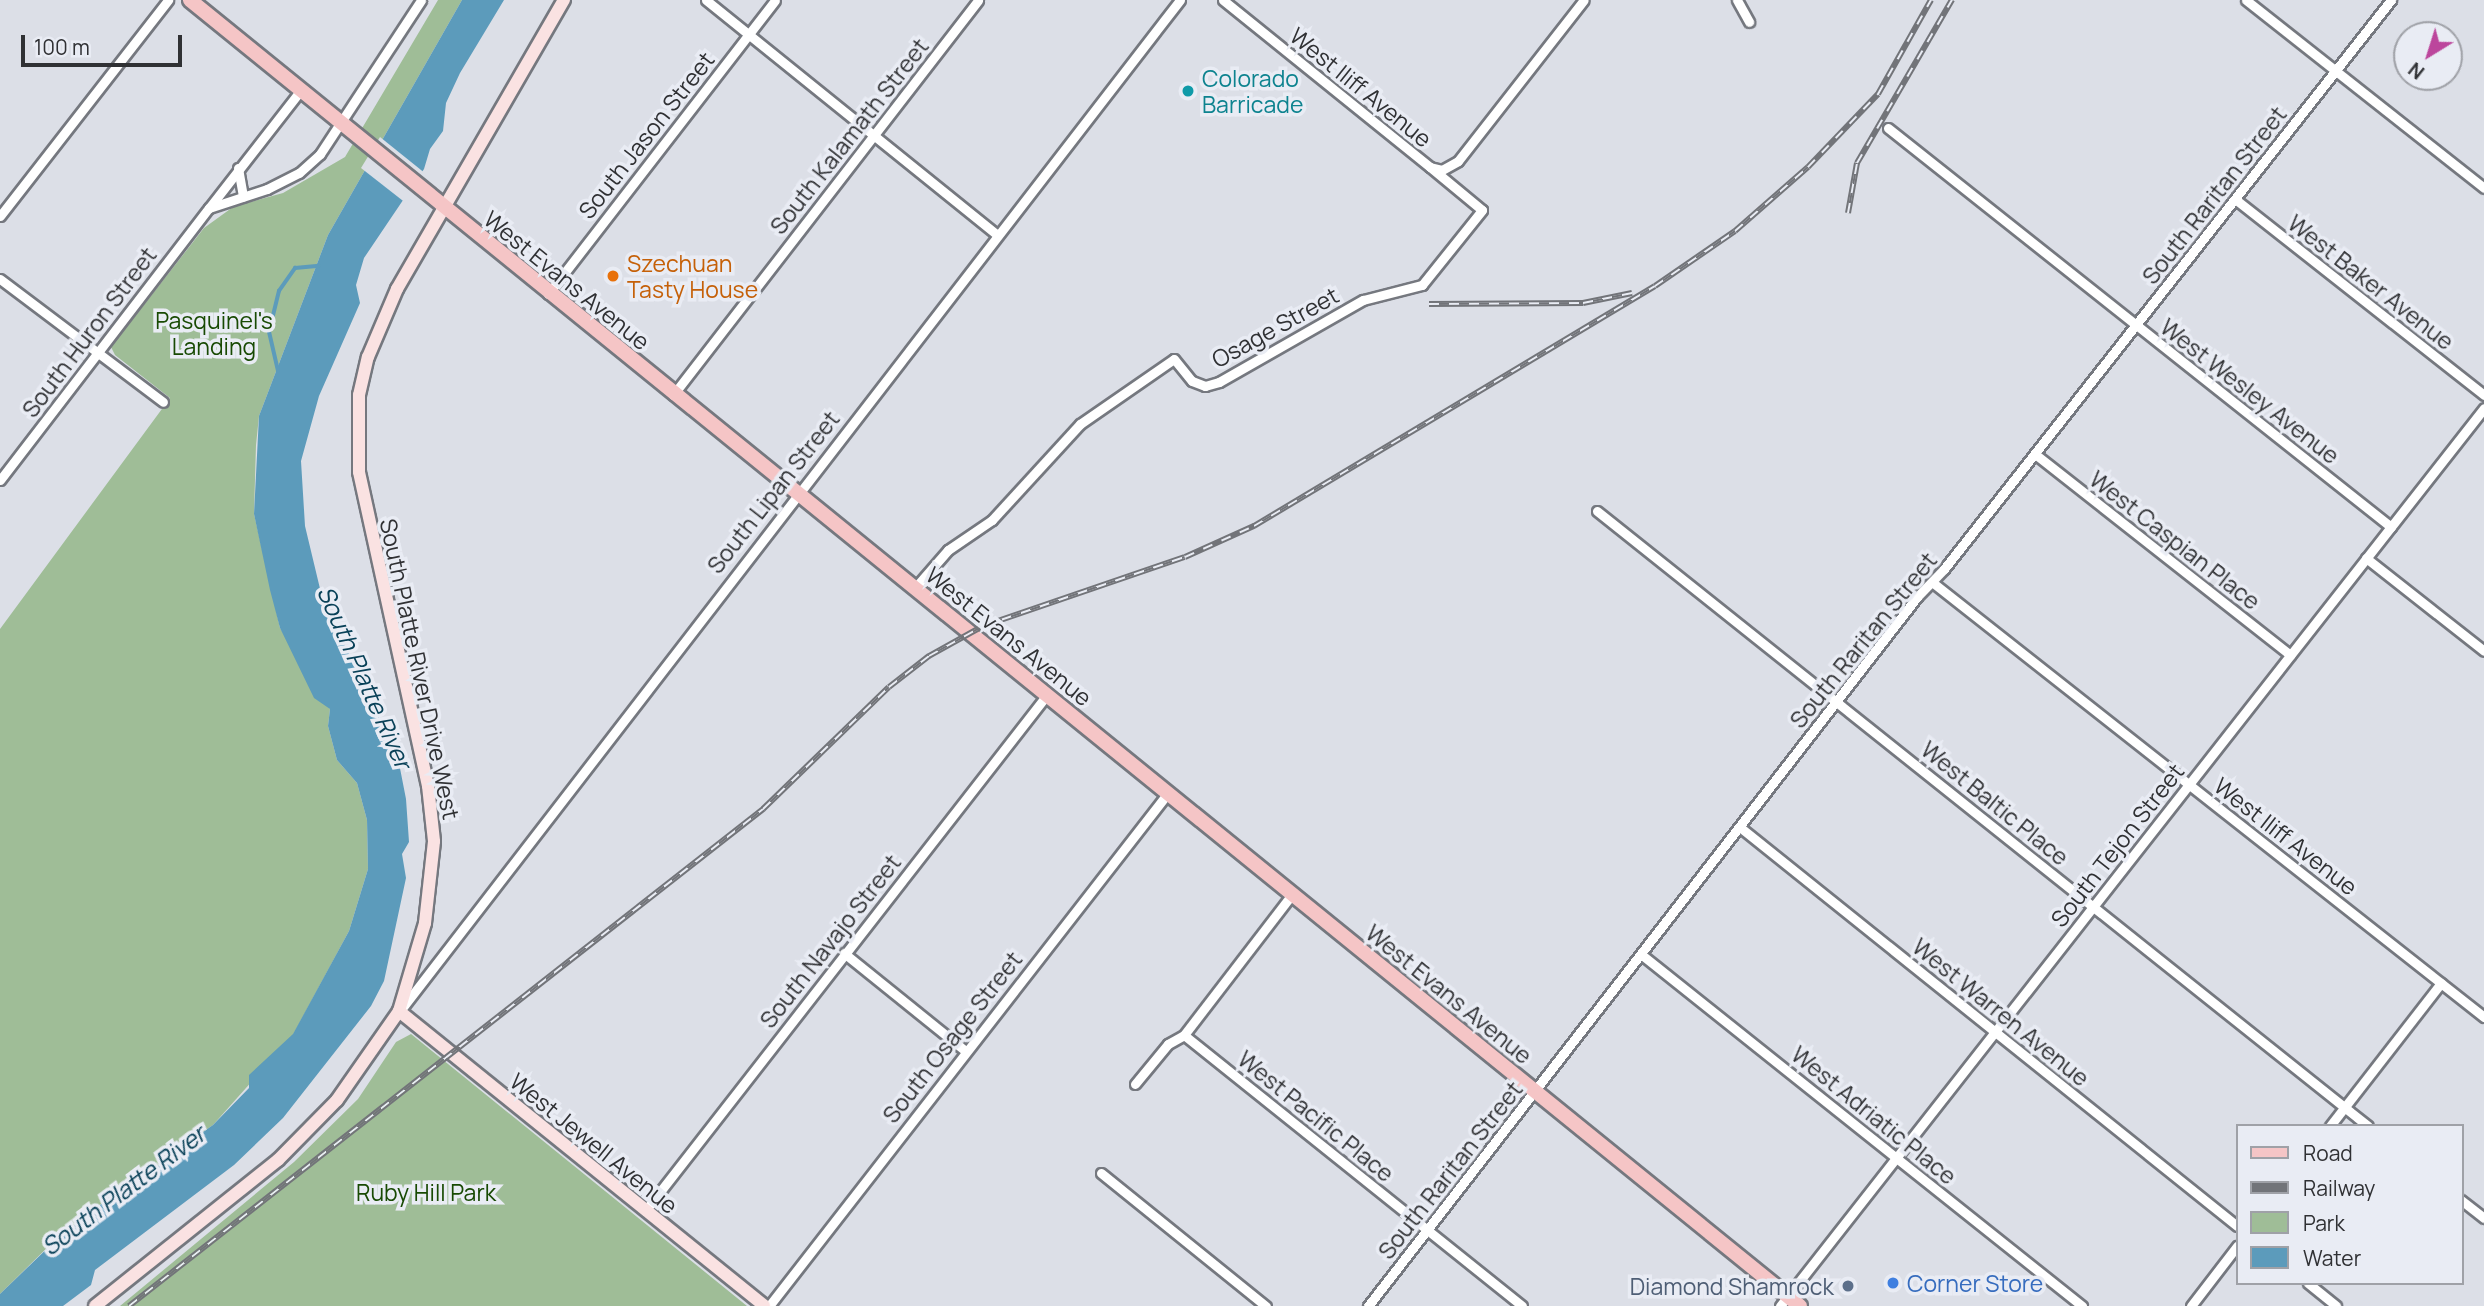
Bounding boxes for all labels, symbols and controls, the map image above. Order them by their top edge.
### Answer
scale bar [24,21,186,65]
street label: West Iliff Avenue [1285,21,1437,153]
north arrow [2393,21,2463,91]
text: 100 m [34,33,90,61]
street label: South Kalamath Street [764,33,934,239]
street label: South Jason Street [572,46,720,224]
text: N [2403,57,2430,85]
place label: Colorado Barricade [1202,64,1303,118]
marker: Colorado Barricade [1180,83,1196,99]
street label: South Raritan Street [2136,101,2292,289]
street label: West Evans Avenue [478,205,656,355]
street label: West Baker Avenue [2283,209,2459,355]
street label: South Huron Street [16,242,162,422]
place label: Szechuan Tasty House [627,249,758,303]
marker: Szechuan Tasty House [605,268,621,284]
street label: Osage Street [1207,281,1343,373]
park label: Pasquinel's Landing [155,306,273,360]
street label: West Wesley Avenue [2155,313,2345,469]
street label: South Lipan Street [701,405,845,579]
street label: West Caspian Place [2084,465,2266,615]
street label: South Platte River Drive West [375,516,465,822]
street label: South Raritan Street [1784,547,1942,733]
street label: West Evans Avenue [920,561,1098,711]
water label: South Platte River [312,581,418,773]
street label: West Baltic Place [1916,735,2074,871]
street label: South Tejon Street [2045,758,2189,932]
street label: West Iliff Avenue [2209,772,2363,900]
street label: South Navajo Street [754,849,906,1033]
street label: West Evans Avenue [1360,919,1538,1069]
street label: West Warren Avenue [1907,932,2095,1092]
street label: South Osage Street [877,946,1027,1128]
street label: West Adriatic Place [1786,1040,1962,1190]
street label: West Pacific Place [1233,1045,1399,1187]
street label: West Jewell Avenue [505,1067,683,1219]
street label: South Raritan Street [1372,1076,1528,1264]
water label: South Platte River [36,1119,210,1261]
legend [2236,1124,2463,1285]
text: Road [2303,1139,2353,1167]
text: Railway [2303,1174,2375,1202]
park label: Ruby Hill Park [356,1178,496,1206]
text: Park [2303,1209,2345,1237]
text: Water [2303,1244,2361,1272]
place label: Corner Store [1907,1269,2043,1297]
place label: Diamond Shamrock [1630,1272,1834,1300]
marker: Corner Store [1885,1275,1901,1291]
marker: Diamond Shamrock [1840,1278,1856,1294]

